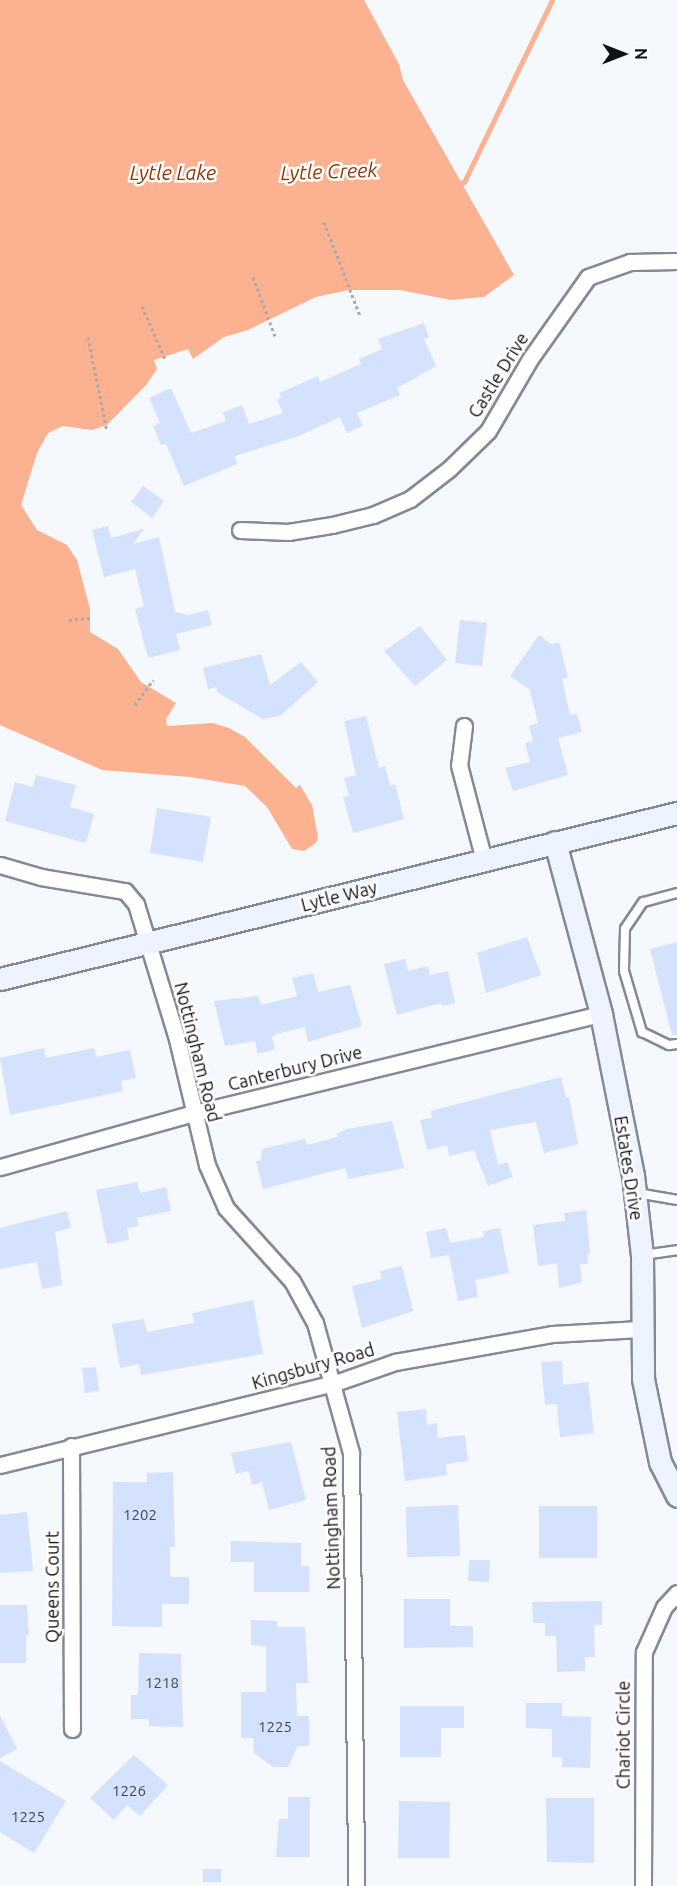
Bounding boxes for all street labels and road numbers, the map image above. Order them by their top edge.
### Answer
street label: Castle Drive [463,328,533,422]
street label: Lytle Way [299,876,379,916]
street label: Nottingham Road [170,980,226,1124]
street label: Canterbury Drive [226,1041,364,1095]
street label: Estates Drive [610,1114,648,1222]
street label: Kingsbury Road [249,1338,377,1394]
street label: Nottingham Road [318,1446,344,1590]
street label: Queens Court [41,1531,63,1643]
street label: Chariot Circle [612,1681,634,1789]

